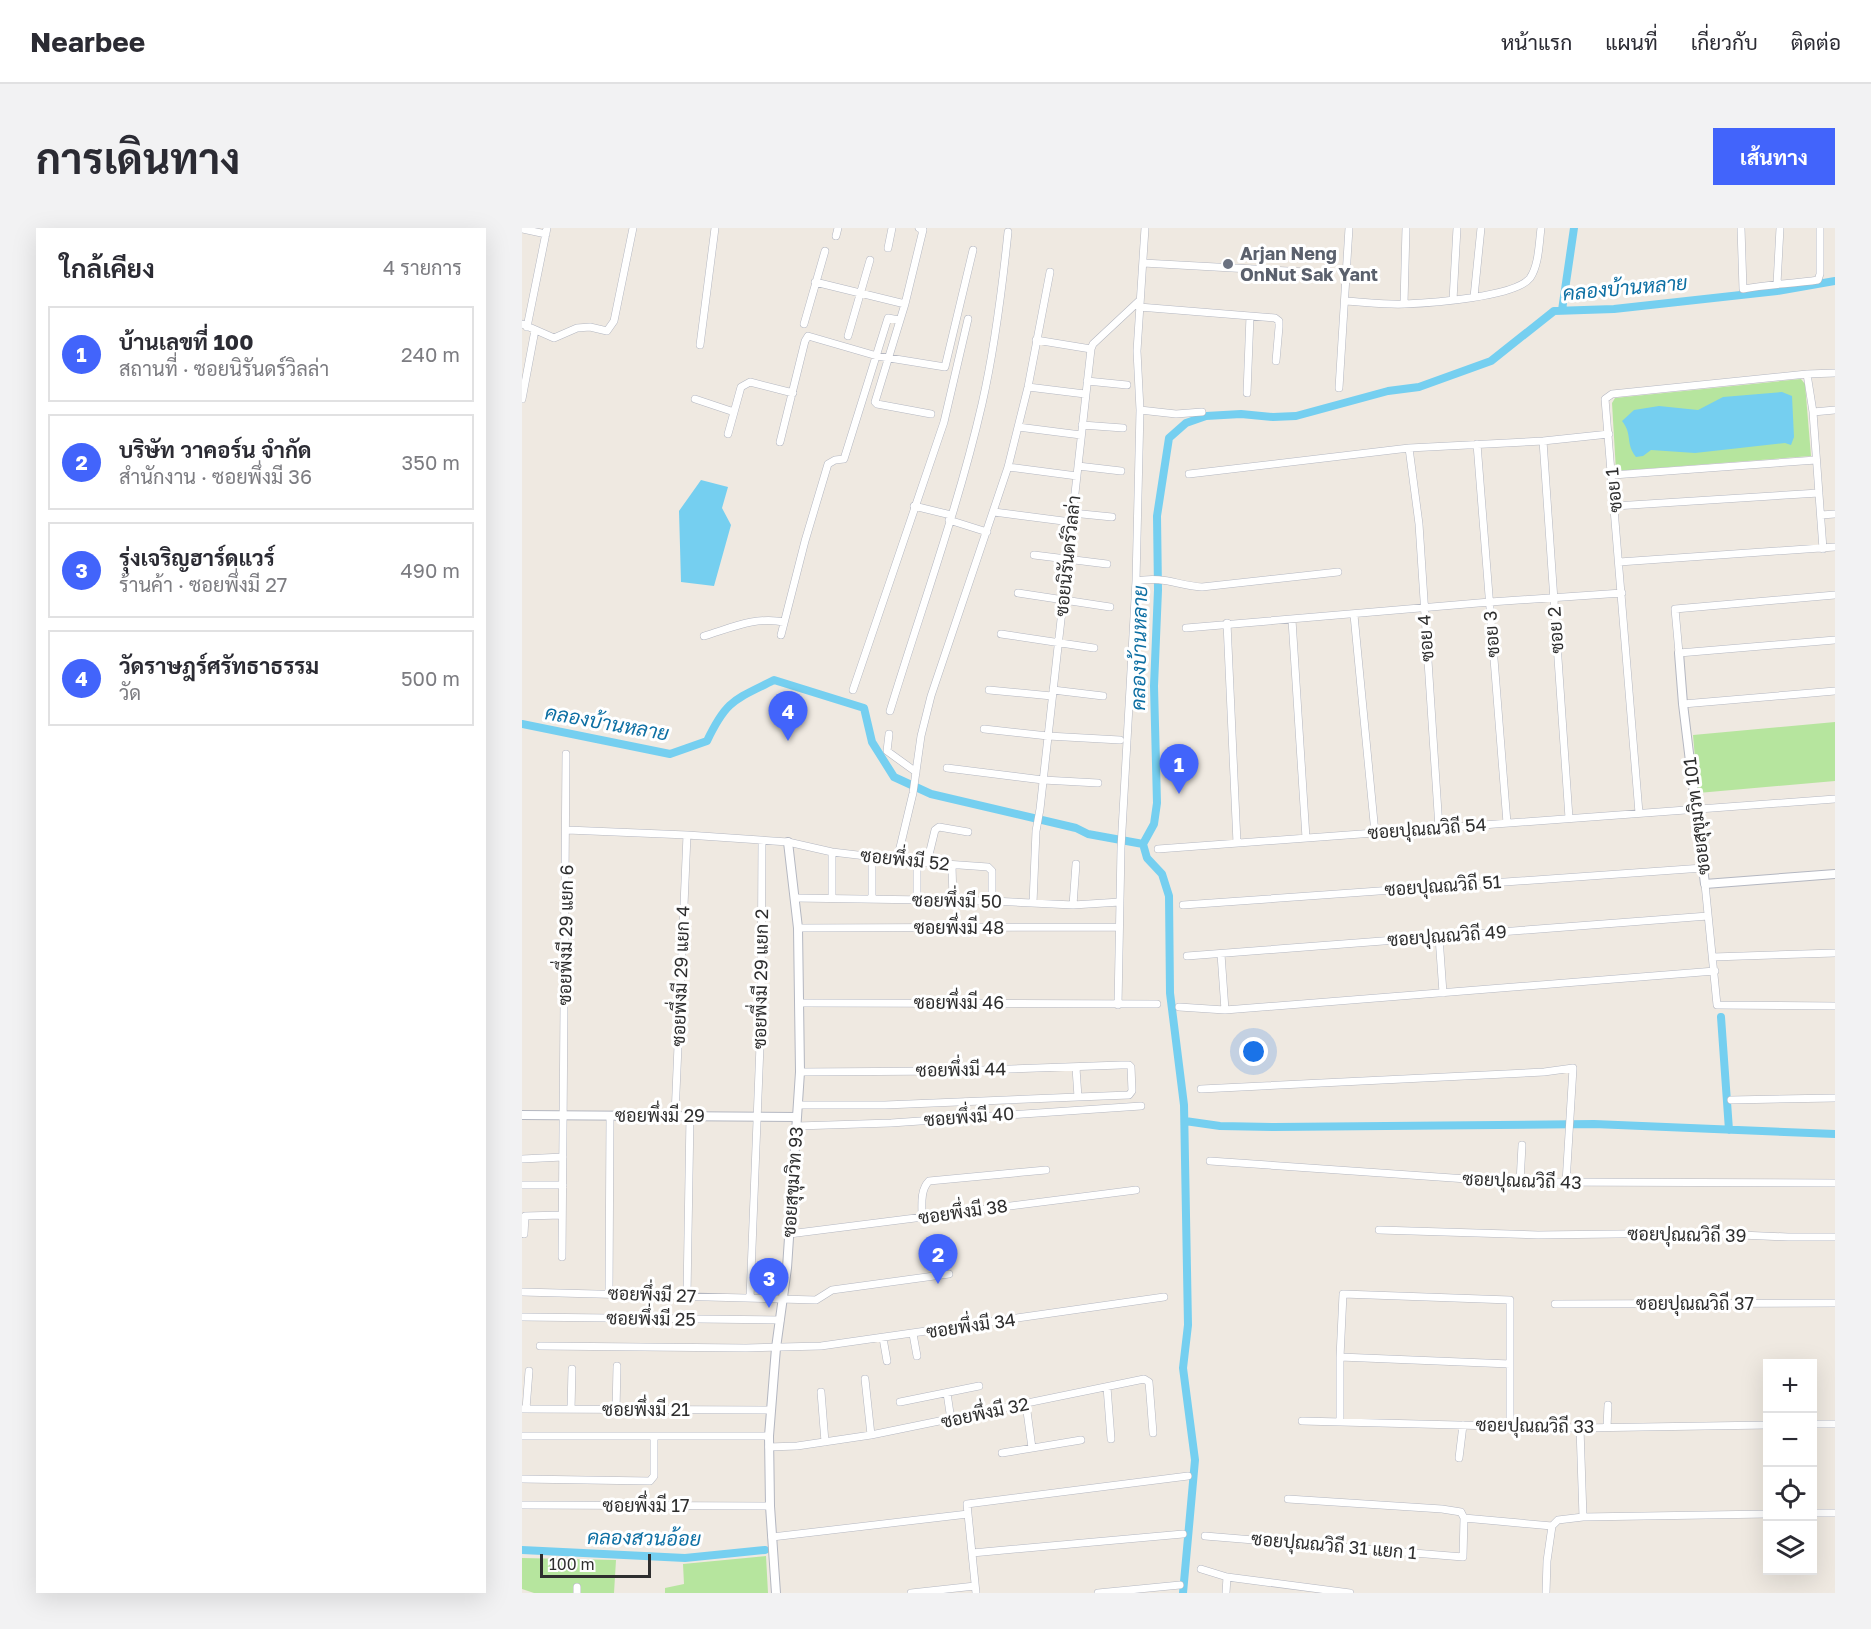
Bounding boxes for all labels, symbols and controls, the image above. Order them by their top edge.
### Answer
text: Nearbee [30,25,145,58]
text: หน้าแรก [1501,29,1572,55]
text: แผนที่ [1605,29,1658,55]
text: เกี่ยวกับ [1691,29,1758,55]
text: ติดต่อ [1791,29,1841,55]
button: เส้นทาง [1713,128,1835,185]
text: การเดินทาง [36,133,240,183]
place label: Arjan Neng OnNut Sak Yant [1240,242,1378,285]
text: ใกล้เคียง [60,253,155,284]
text: 4 รายการ [383,255,462,279]
marker: Arjan Neng OnNut Sak Yant [1221,257,1235,271]
water label: คลองบ้านหลาย [1561,270,1689,304]
text: บ้านเลขที่ 100 [119,328,253,355]
text: 1 [76,342,87,366]
text: 240 m [401,342,460,366]
text: สถานที่ · ซอยนิรันดร์วิลล่า [119,356,329,380]
text: บริษัท วาคอร์น จำกัด [119,436,312,463]
text: 2 [75,450,88,474]
text: 350 m [402,450,460,474]
text: สำนักงาน · ซอยพึ่งมี 36 [119,464,312,488]
street label: ซอย 1 [1600,466,1626,514]
street label: ซอยนิรันดร์วิลล่า [1049,494,1084,618]
text: รุ่งเจริญฮาร์ดแวร์ [119,544,275,571]
text: 3 [75,558,88,582]
text: 490 m [401,558,460,582]
text: ร้านค้า · ซอยพึ่งมี 27 [119,572,287,596]
water label: คลองบ้านหลาย [1125,585,1151,711]
street label: ซอย 2 [1542,606,1568,654]
street label: ซอย 3 [1478,610,1504,658]
street label: ซอย 4 [1412,614,1438,662]
text: วัดราษฎร์ศรัทธาธรรม [119,652,319,679]
text: 4 [75,666,88,690]
text: 500 m [401,666,460,690]
text: วัด [119,680,141,704]
pin: 4 [768,692,808,741]
water label: คลองบ้านหลาย [543,699,671,745]
pin: 1 [1160,744,1198,794]
street label: ซอยสุขุมวิท 101 [1678,756,1716,876]
street label: ซอยปุณณวิถี 54 [1367,812,1487,845]
street label: ซอยพึ่งมี 52 [859,839,951,875]
street label: ซอยพึ่งมี 29 แยก 6 [549,864,577,1006]
street label: ซอยปุณณวิถี 51 [1384,869,1502,902]
street label: ซอยพึ่งมี 50 [912,884,1002,912]
street label: ซอยพึ่งมี 29 แยก 4 [663,905,693,1047]
street label: ซอยพึ่งมี 29 แยก 2 [744,908,772,1049]
street label: ซอยพึ่งมี 48 [914,912,1004,938]
street label: ซอยปุณณวิถี 49 [1386,919,1508,952]
street label: ซอยพึ่งมี 46 [914,987,1004,1013]
your location [1239,1037,1268,1066]
street label: ซอยพึ่งมี 44 [915,1053,1006,1081]
street label: ซอยพึ่งมี 40 [923,1098,1015,1130]
street label: ซอยพึ่งมี 29 [615,1100,705,1126]
street label: ซอยสุขุมวิท 93 [777,1126,809,1238]
street label: ซอยปุณณวิถี 43 [1462,1166,1582,1195]
street label: ซอยพึ่งมี 38 [916,1190,1009,1228]
street label: ซอยปุณณวิถี 39 [1627,1221,1747,1248]
pin: 2 [918,1234,958,1284]
pin: 3 [750,1258,788,1308]
street label: ซอยพึ่งมี 27 [607,1278,697,1307]
street label: ซอยปุณณวิถี 37 [1636,1291,1754,1316]
street label: ซอยพึ่งมี 25 [606,1302,696,1330]
street label: ซอยพึ่งมี 34 [924,1304,1017,1342]
map controls [1763,1359,1817,1575]
button: + [1763,1359,1817,1413]
street label: ซอยพึ่งมี 32 [938,1388,1031,1432]
street label: ซอยพึ่งมี 21 [602,1394,690,1420]
street label: ซอยปุณณวิถี 33 [1475,1412,1595,1439]
button: − [1763,1413,1817,1467]
button: locate [1763,1467,1817,1521]
street label: ซอยพึ่งมี 17 [603,1490,689,1516]
button: layers [1763,1521,1817,1575]
water label: คลองสวนอ้อย [587,1524,702,1550]
street label: ซอยปุณณวิถี 31 แยก 1 [1250,1526,1418,1565]
scale bar [540,1551,651,1578]
text: 100 m [549,1554,595,1574]

